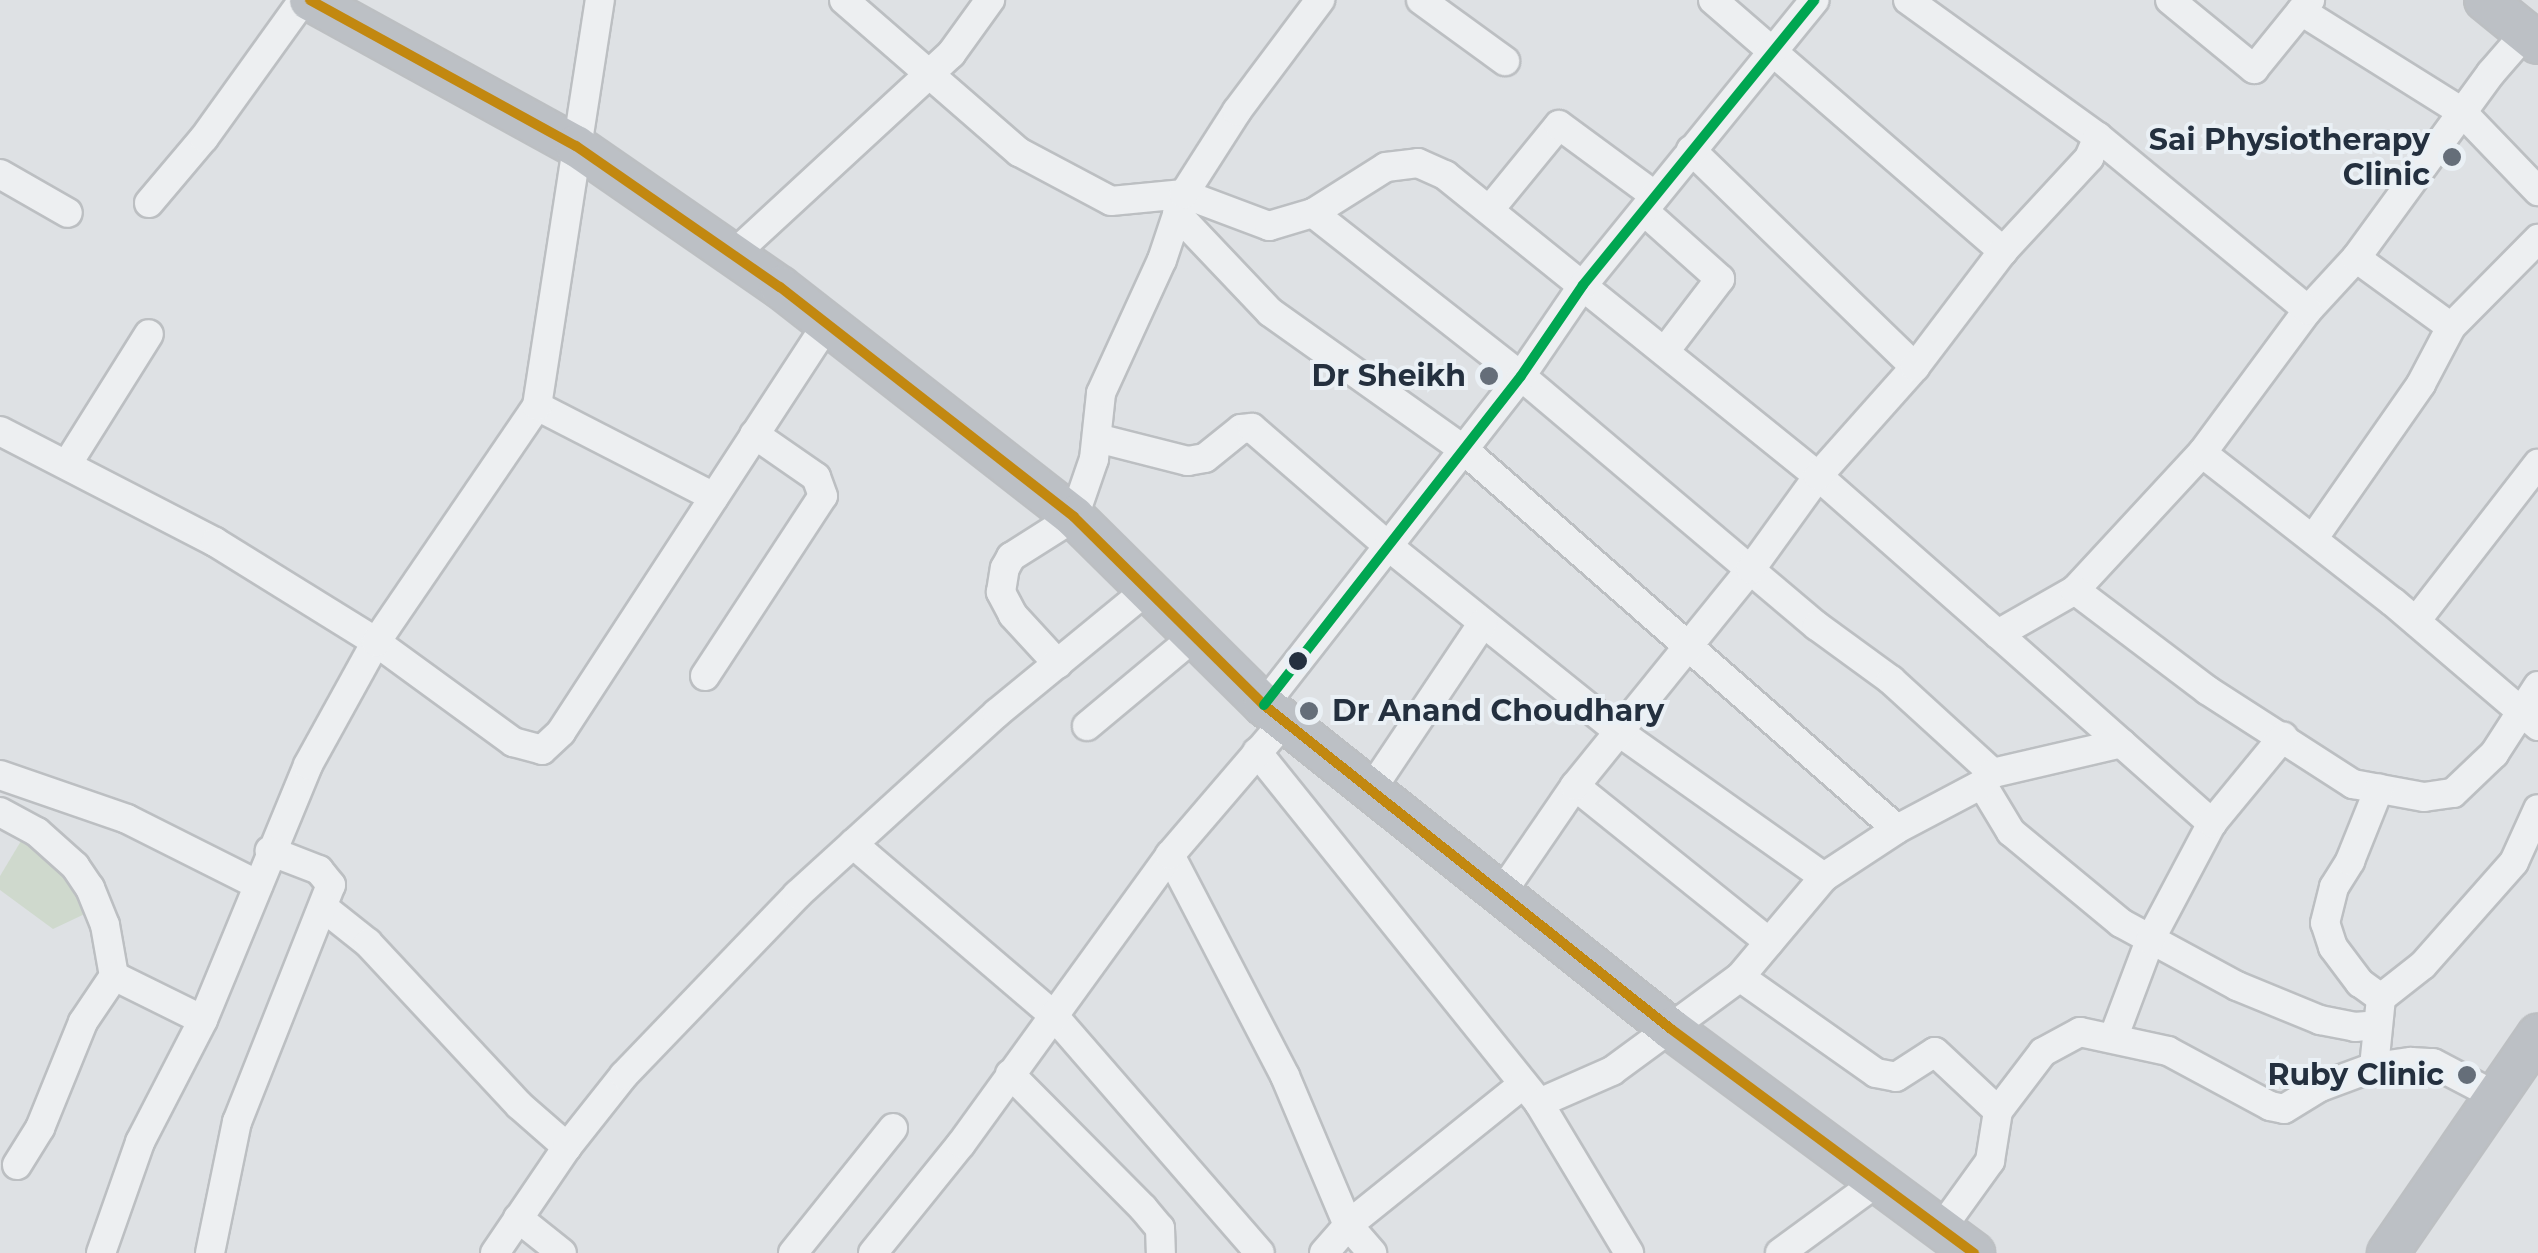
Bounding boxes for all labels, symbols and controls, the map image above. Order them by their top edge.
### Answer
place label: Sai Physiotherapy Clinic [2149,122,2430,192]
marker: Sai Physiotherapy Clinic [2439,144,2465,170]
place label: Dr Sheikh [1311,358,1466,394]
marker: Dr Sheikh [1476,363,1502,389]
unlabelled marker [1288,651,1308,671]
place label: Dr Anand Choudhary [1332,693,1664,729]
marker: Dr Anand Choudhary [1296,698,1322,724]
place label: Ruby Clinic [2267,1057,2444,1093]
marker: Ruby Clinic [2454,1062,2480,1088]

